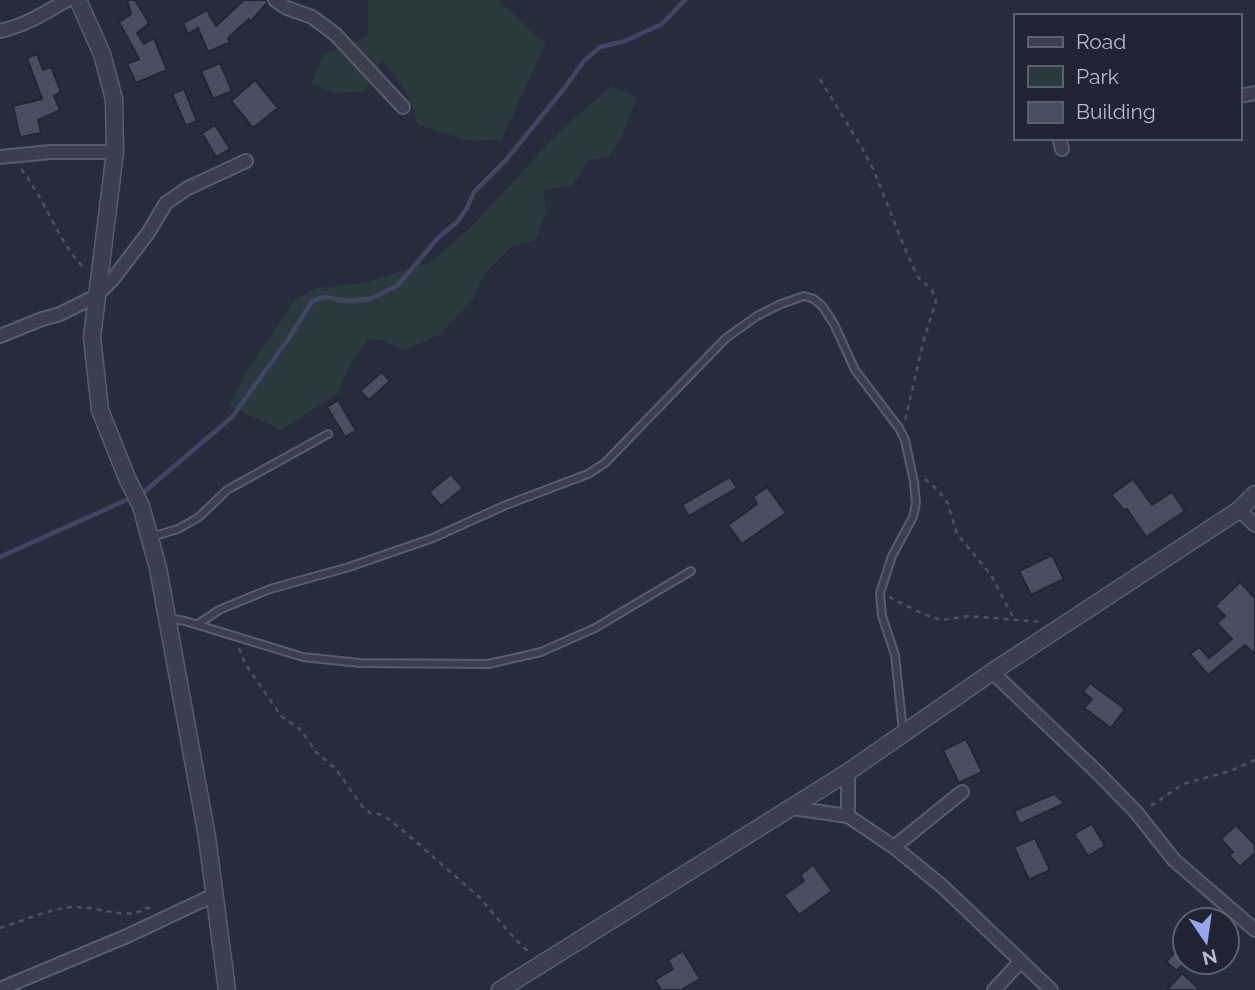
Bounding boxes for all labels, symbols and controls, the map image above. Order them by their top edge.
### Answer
legend [1014,14,1241,140]
text: Road [1076,29,1126,54]
text: Park [1076,64,1119,89]
text: Building [1076,99,1156,124]
north arrow [1171,906,1241,976]
text: N [1200,945,1219,970]

